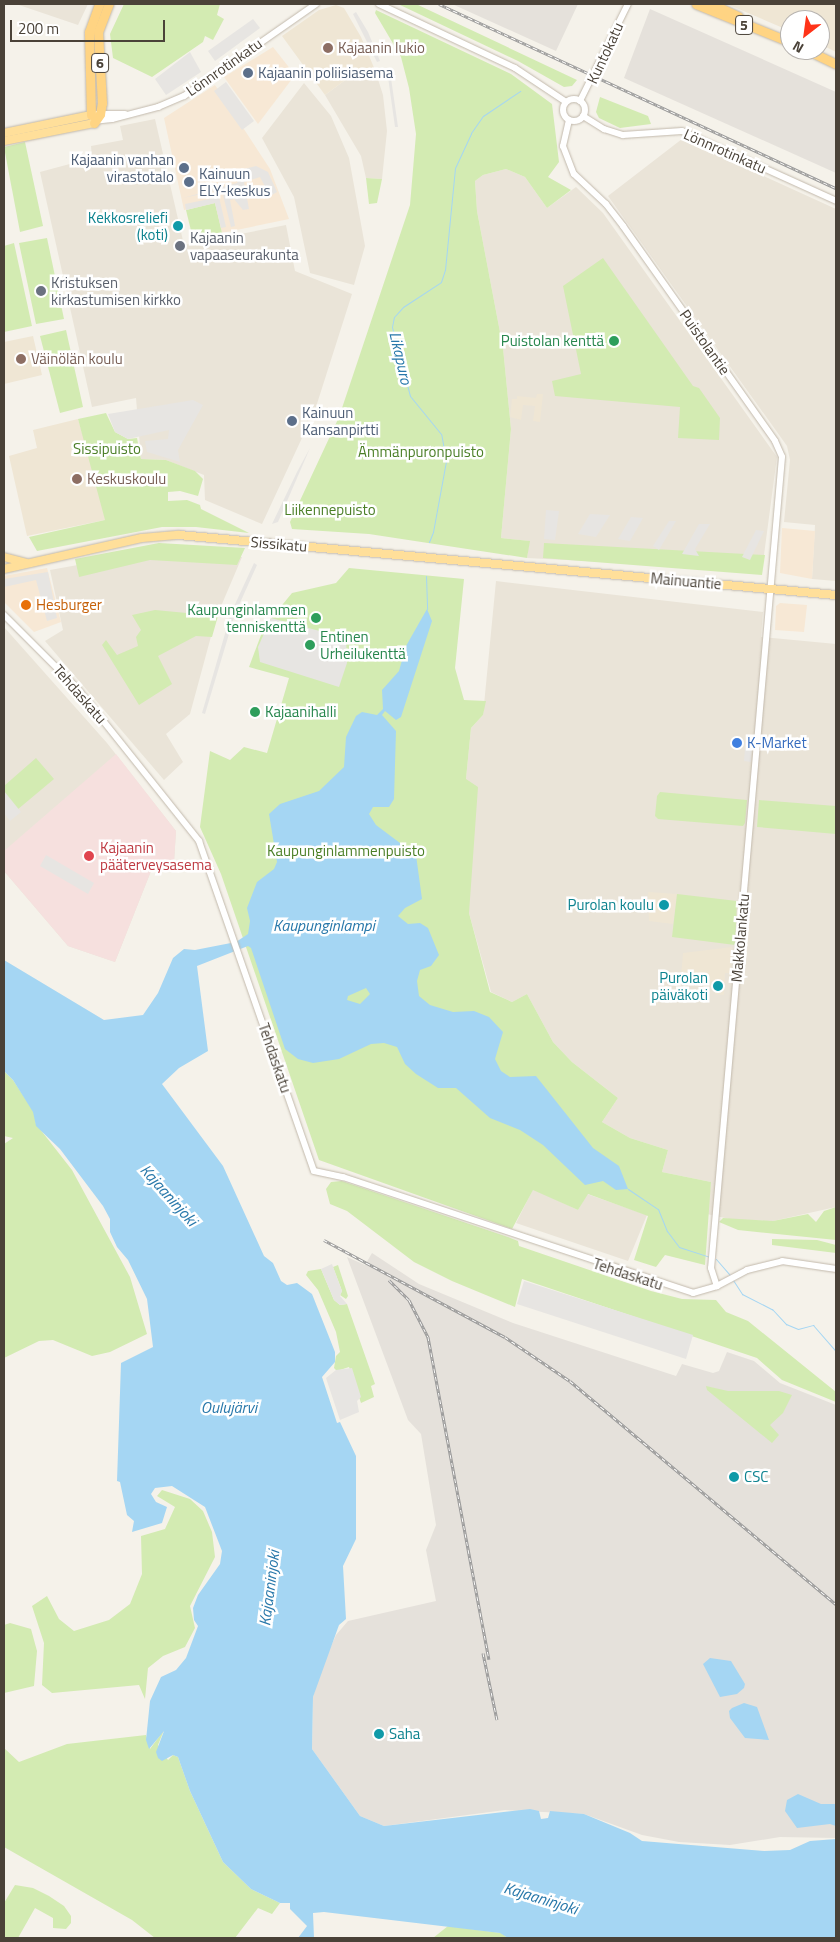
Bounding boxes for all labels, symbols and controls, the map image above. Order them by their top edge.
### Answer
scale bar [12,10,168,42]
north arrow [780,10,830,60]
road number: 5 [734,14,754,36]
text: 200 m [18,17,59,40]
street label: Kuntokatu [583,20,627,86]
street label: Lönnrotinkatu [183,34,265,100]
text: N [788,36,807,59]
place label: Kajaanin lukio [338,39,425,57]
marker: Kajaanin lukio [322,42,334,54]
road number: 6 [90,52,110,74]
place label: Kajaanin poliisiasema [258,64,393,82]
marker: Kajaanin poliisiasema [242,67,254,79]
street label: Lönnrotinkatu [681,125,769,177]
place label: Kajaanin vanhan virastotalo [71,150,174,185]
marker: Kajaanin vanhan virastotalo [178,162,190,174]
place label: Kainuun ELY-keskus [199,164,270,199]
marker: Kainuun ELY-keskus [183,176,195,188]
place label: Kekkosreliefi (koti) [88,208,168,243]
marker: Kekkosreliefi (koti) [172,220,184,232]
place label: Kajaanin vapaaseurakunta [190,228,299,263]
marker: Kajaanin vapaaseurakunta [174,240,186,252]
place label: Kristuksen kirkastumisen kirkko [51,273,181,308]
marker: Kristuksen kirkastumisen kirkko [35,285,47,297]
street label: Puistolantie [676,306,734,378]
water label: Likapuro [386,330,416,386]
place label: Puistolan kenttä [501,332,604,350]
marker: Puistolan kenttä [608,335,620,347]
place label: Väinölän koulu [31,350,123,368]
marker: Väinölän koulu [15,353,27,365]
place label: Kainuun Kansanpirtti [302,403,379,438]
marker: Kainuun Kansanpirtti [286,415,298,427]
park label: Sissipuisto [73,440,141,458]
park label: Ämmänpuronpuisto [358,443,484,461]
place label: Keskuskoulu [87,470,166,488]
marker: Keskuskoulu [71,473,83,485]
park label: Liikennepuisto [284,501,376,519]
street label: Sissikatu [250,533,308,555]
street label: Mainuantie [650,569,722,593]
place label: Hesburger [36,596,102,614]
marker: Hesburger [20,599,32,611]
place label: Kaupunginlammen tenniskenttä [187,600,306,635]
marker: Kaupunginlammen tenniskenttä [310,612,322,624]
place label: Entinen Urheilukenttä [320,627,406,662]
marker: Entinen Urheilukenttä [304,639,316,651]
street label: Tehdaskatu [49,661,111,727]
place label: Kajaanihalli [265,703,336,721]
marker: Kajaanihalli [249,706,261,718]
place label: K-Market [747,734,807,752]
marker: K-Market [731,737,743,749]
place label: Kajaanin pääterveysasema [100,838,212,873]
park label: Kaupunginlammenpuisto [267,842,425,860]
marker: Kajaanin pääterveysasema [82,849,96,863]
street label: Makkolankatu [727,893,753,983]
place label: Purolan koulu [568,896,654,914]
marker: Purolan koulu [658,899,670,911]
water label: Kaupunginlampi [273,915,375,935]
place label: Purolan päiväkoti [651,968,708,1003]
marker: Purolan päiväkoti [712,980,724,992]
street label: Tehdaskatu [255,1021,295,1095]
water label: Kajaaninjoki [136,1160,202,1230]
street label: Tehdaskatu [591,1254,665,1294]
water label: Oulujärvi [201,1397,257,1417]
place label: CSC [744,1468,768,1486]
marker: CSC [728,1471,740,1483]
water label: Kajaaninjoki [255,1549,283,1627]
place label: Saha [389,1725,420,1743]
marker: Saha [373,1728,385,1740]
water label: Kajaaninjoki [502,1878,580,1918]

